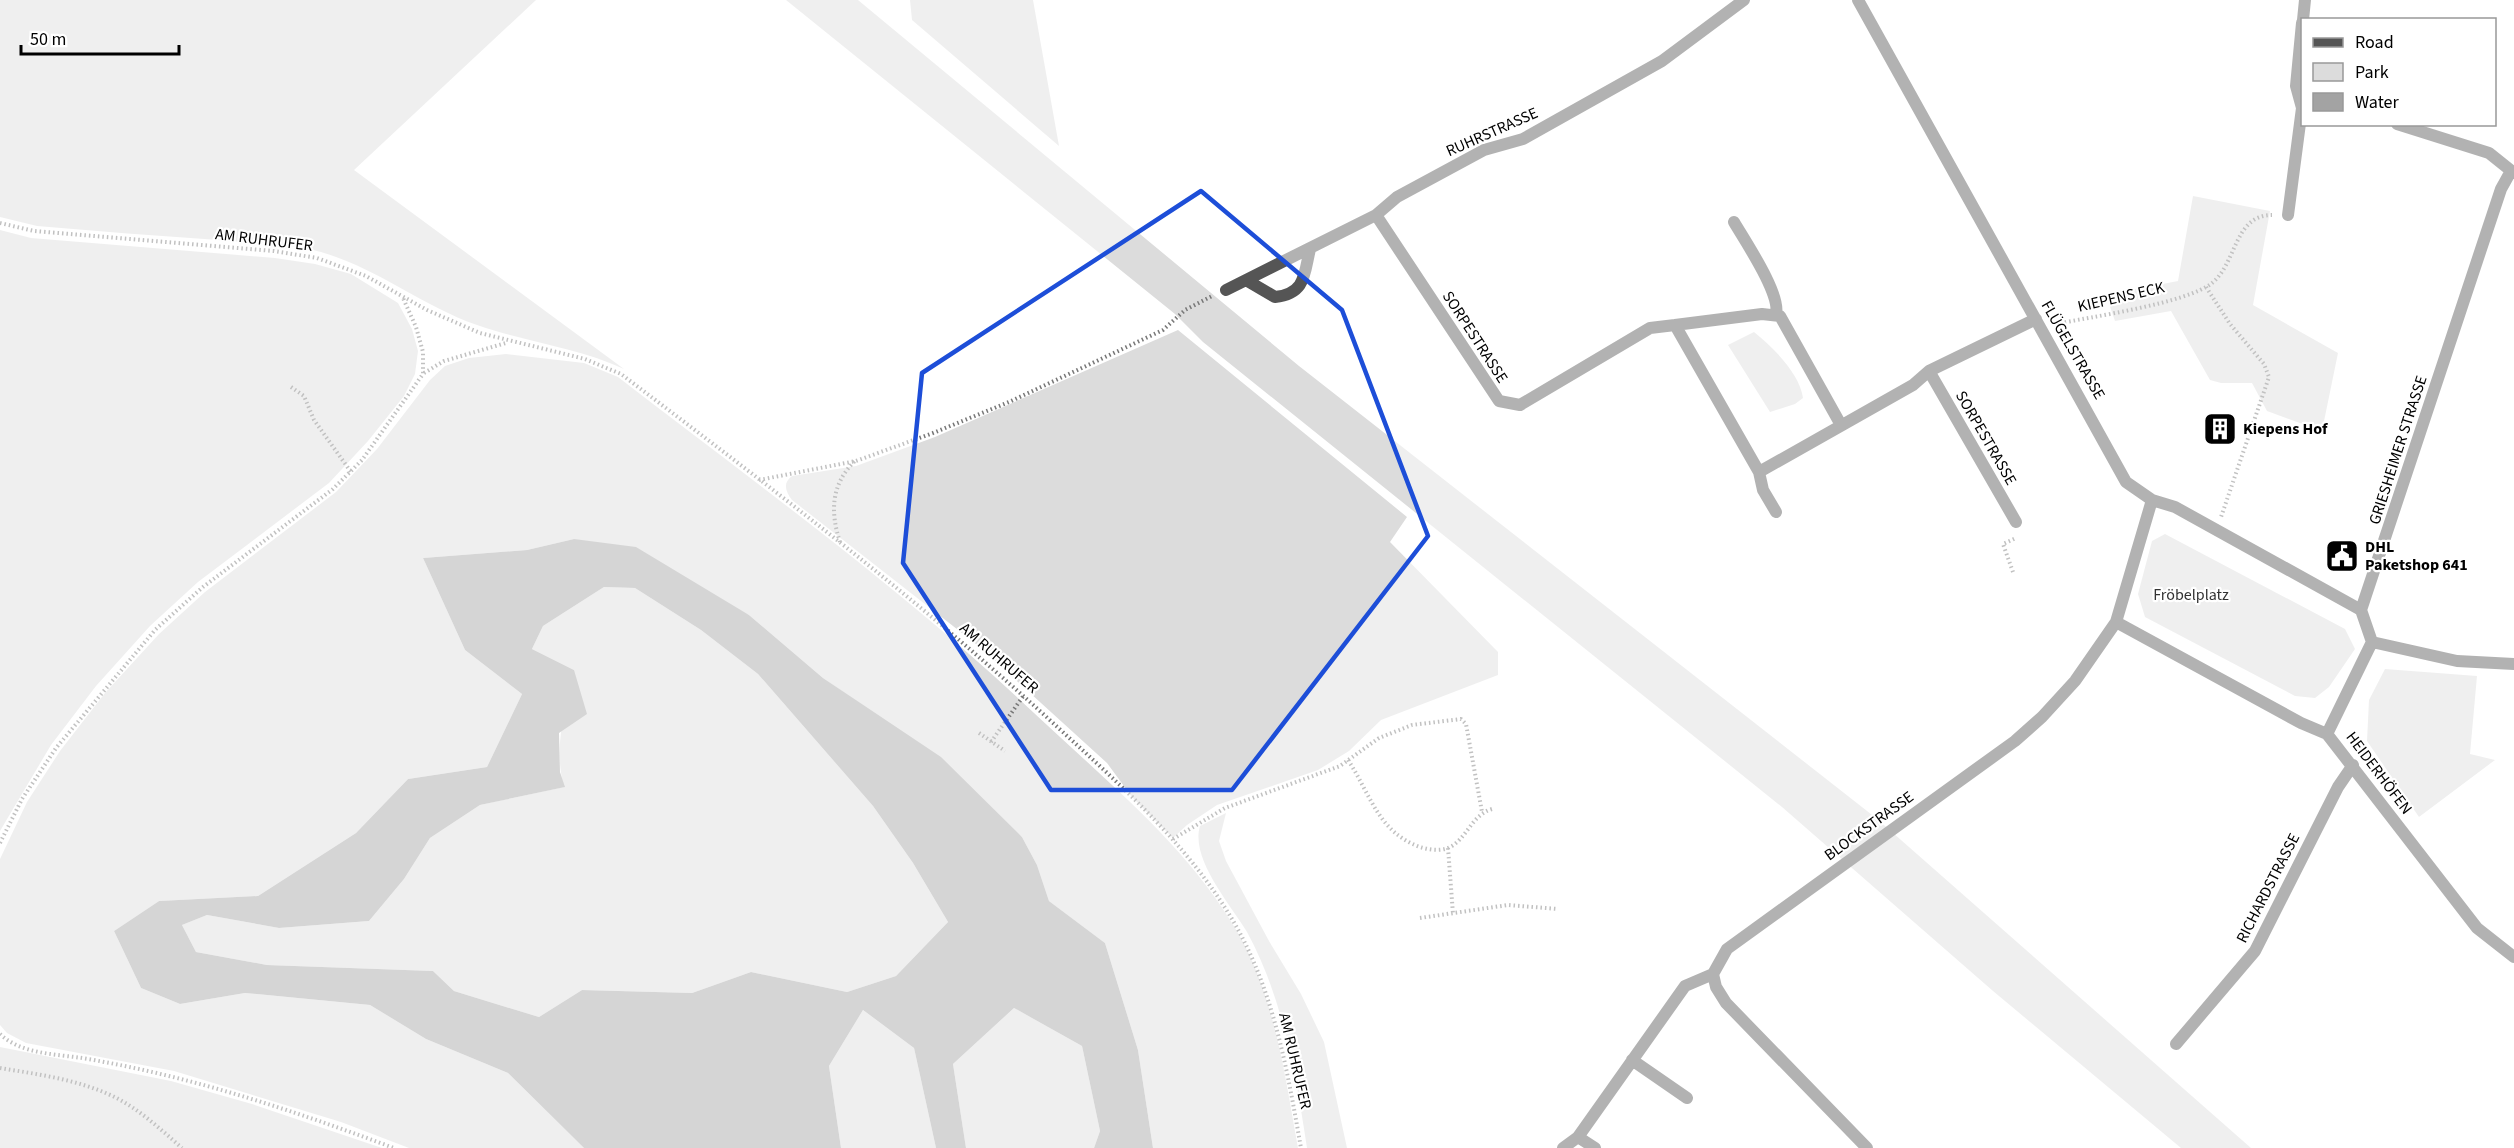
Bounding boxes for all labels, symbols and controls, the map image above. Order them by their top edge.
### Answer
scale bar [21,18,178,56]
legend [2301,18,2496,126]
text: 50 m [30,27,66,52]
text: Road [2355,30,2394,55]
text: Park [2355,60,2389,85]
text: Water [2355,90,2399,115]
street label: RUHRSTRASSE [1442,102,1542,162]
street label: AM RUHRUFER [214,223,314,257]
street label: KIEPENS ECK [2075,276,2167,318]
street label: SORPESTRASSE [1437,287,1513,387]
street label: FLÜGELSTRASSE [2036,296,2110,404]
street label: GRIESHEIMER STRASSE [2364,373,2432,527]
street label: SORPESTRASSE [1950,387,2022,489]
building icon: Kiepens Hof [2202,411,2238,447]
place label: Kiepens Hof [2243,418,2328,440]
place label: DHL Paketshop 641 [2365,536,2468,576]
public building icon: DHL Paketshop 641 [2324,538,2360,574]
park label: Fröbelplatz [2153,584,2229,606]
street label: AM RUHRUFER [955,617,1043,699]
street label: HEIDERHÖFEN [2341,727,2417,819]
street label: BLOCKSTRASSE [1820,786,1918,866]
street label: RICHARDSTRASSE [2231,829,2305,947]
street label: AM RUHRUFER [1273,1011,1317,1111]

